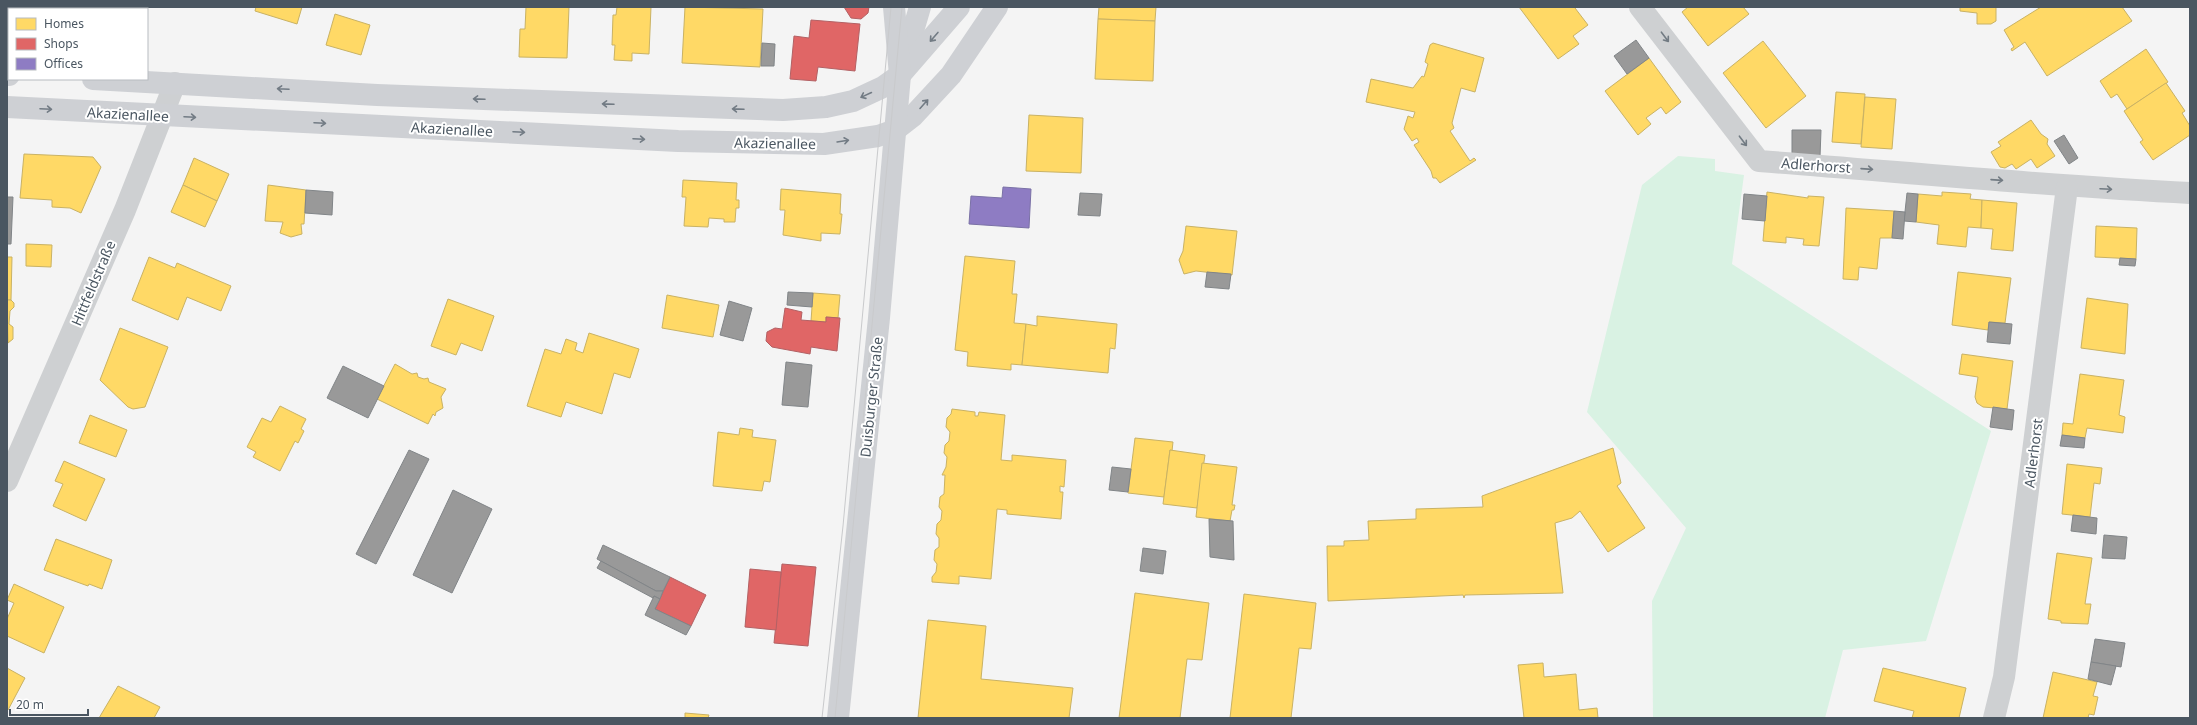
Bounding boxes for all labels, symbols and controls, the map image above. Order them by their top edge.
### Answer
legend [8,8,148,80]
text: Homes [44,15,84,32]
one-way arrow [930,31,939,41]
one-way arrow [1660,32,1669,43]
text: Shops [44,35,79,52]
text: Offices [44,55,83,72]
one-way arrow [276,86,289,93]
one-way arrow [860,91,872,99]
one-way arrow [473,95,486,103]
one-way arrow [602,100,615,108]
one-way arrow [919,100,928,110]
street label: Akazienallee [87,102,169,126]
one-way arrow [39,105,52,113]
one-way arrow [732,105,745,112]
one-way arrow [183,113,196,121]
street label: Akazienallee [411,117,493,141]
one-way arrow [313,120,326,127]
one-way arrow [512,129,525,136]
street label: Akazienallee [734,133,816,153]
one-way arrow [632,135,645,142]
one-way arrow [1739,135,1748,146]
one-way arrow [836,137,849,145]
street label: Adlerhorst [1781,153,1851,177]
one-way arrow [1861,166,1874,173]
one-way arrow [1990,176,2003,183]
one-way arrow [2099,185,2112,193]
street label: Hittfeldstraße [67,237,120,329]
street label: Duisburger Straße [855,336,887,458]
street label: Adlerhorst [2019,417,2047,489]
scale bar [10,691,88,717]
text: 20 m [16,696,44,713]

